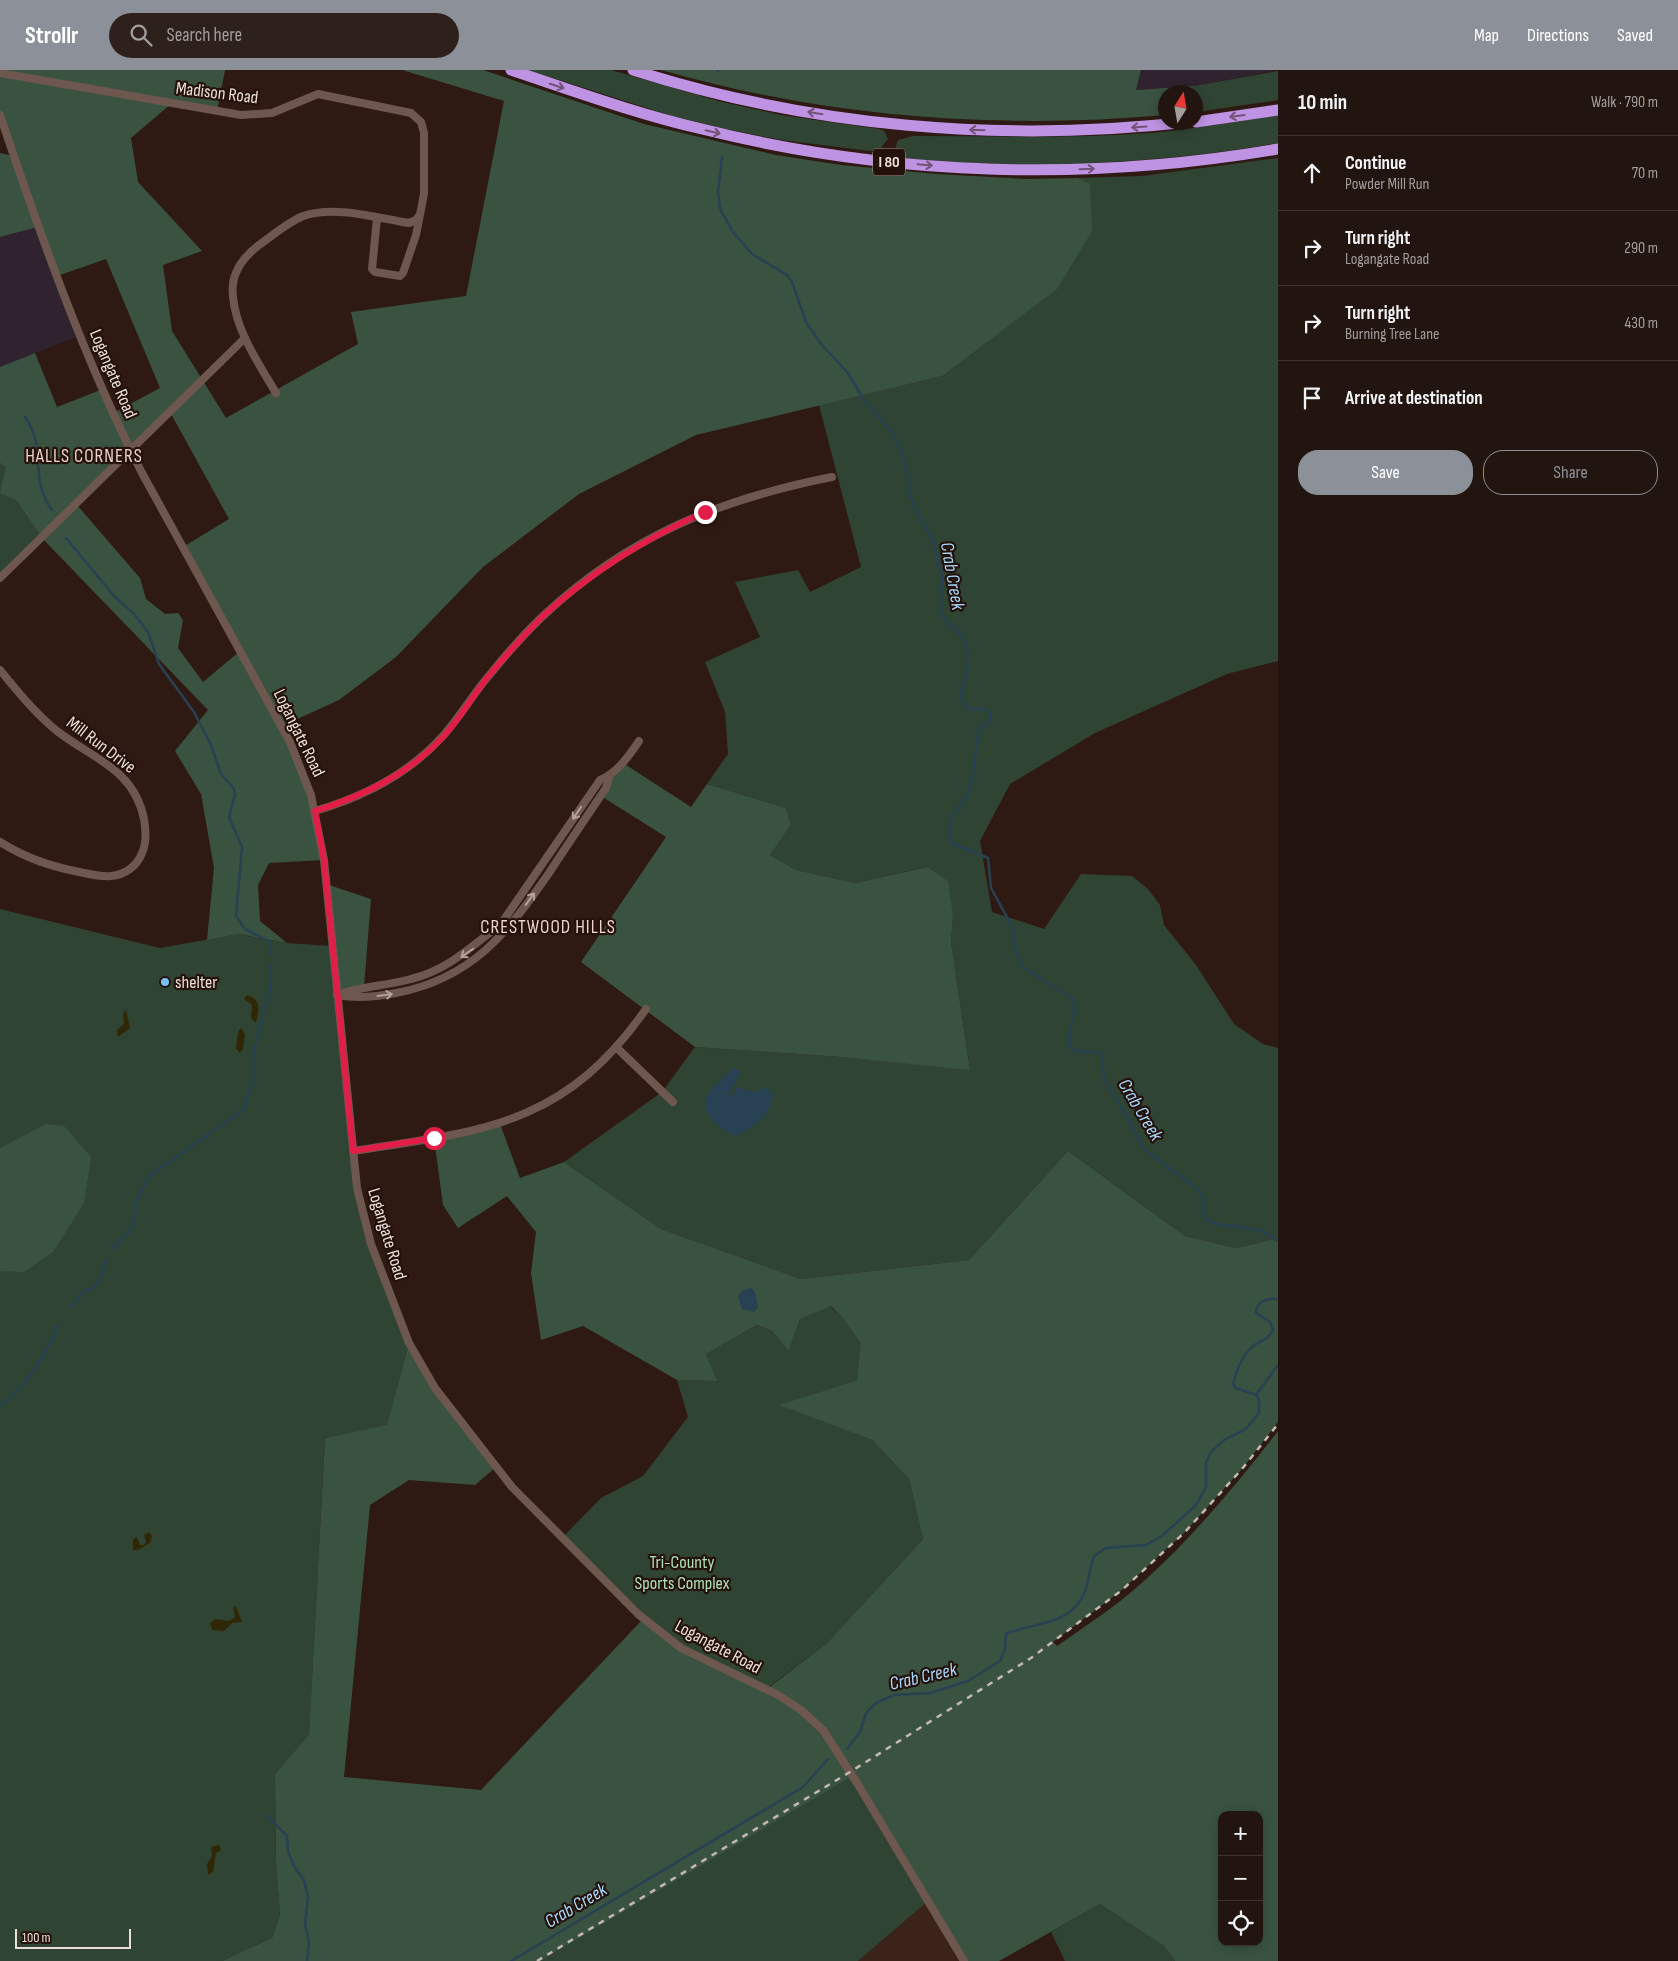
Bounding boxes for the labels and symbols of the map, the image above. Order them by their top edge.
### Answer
street label: Madison Road [175,78,259,108]
one-way arrow [549,81,565,91]
north arrow [1158,85,1203,130]
one-way arrow [808,108,824,118]
one-way arrow [1229,112,1245,122]
one-way arrow [1132,123,1148,132]
one-way arrow [969,125,985,134]
one-way arrow [704,128,720,137]
road number: I 80 [873,148,905,175]
one-way arrow [917,161,933,170]
one-way arrow [1079,164,1095,174]
street label: Logangate Road [85,326,141,422]
district label: HALLS CORNERS [25,445,143,468]
route end [694,501,717,524]
water label: Crab Creek [935,540,969,613]
street label: Logangate Road [269,686,329,780]
street label: Mill Run Drive [62,712,140,778]
one-way arrow [572,805,582,819]
one-way arrow [525,893,535,907]
district label: CRESTWOOD HILLS [480,916,616,939]
one-way arrow [460,948,474,958]
place label: shelter [175,972,218,993]
marker: shelter [159,976,171,988]
one-way arrow [376,990,392,1000]
water label: Crab Creek [1113,1075,1168,1146]
route start [423,1127,446,1150]
street label: Logangate Road [363,1186,411,1282]
park label: Tri-County Sports Complex [635,1552,730,1594]
street label: Logangate Road [671,1615,765,1679]
water label: Crab Creek [887,1658,960,1696]
water label: Crab Creek [541,1878,612,1933]
scale bar [15,1926,131,1949]

